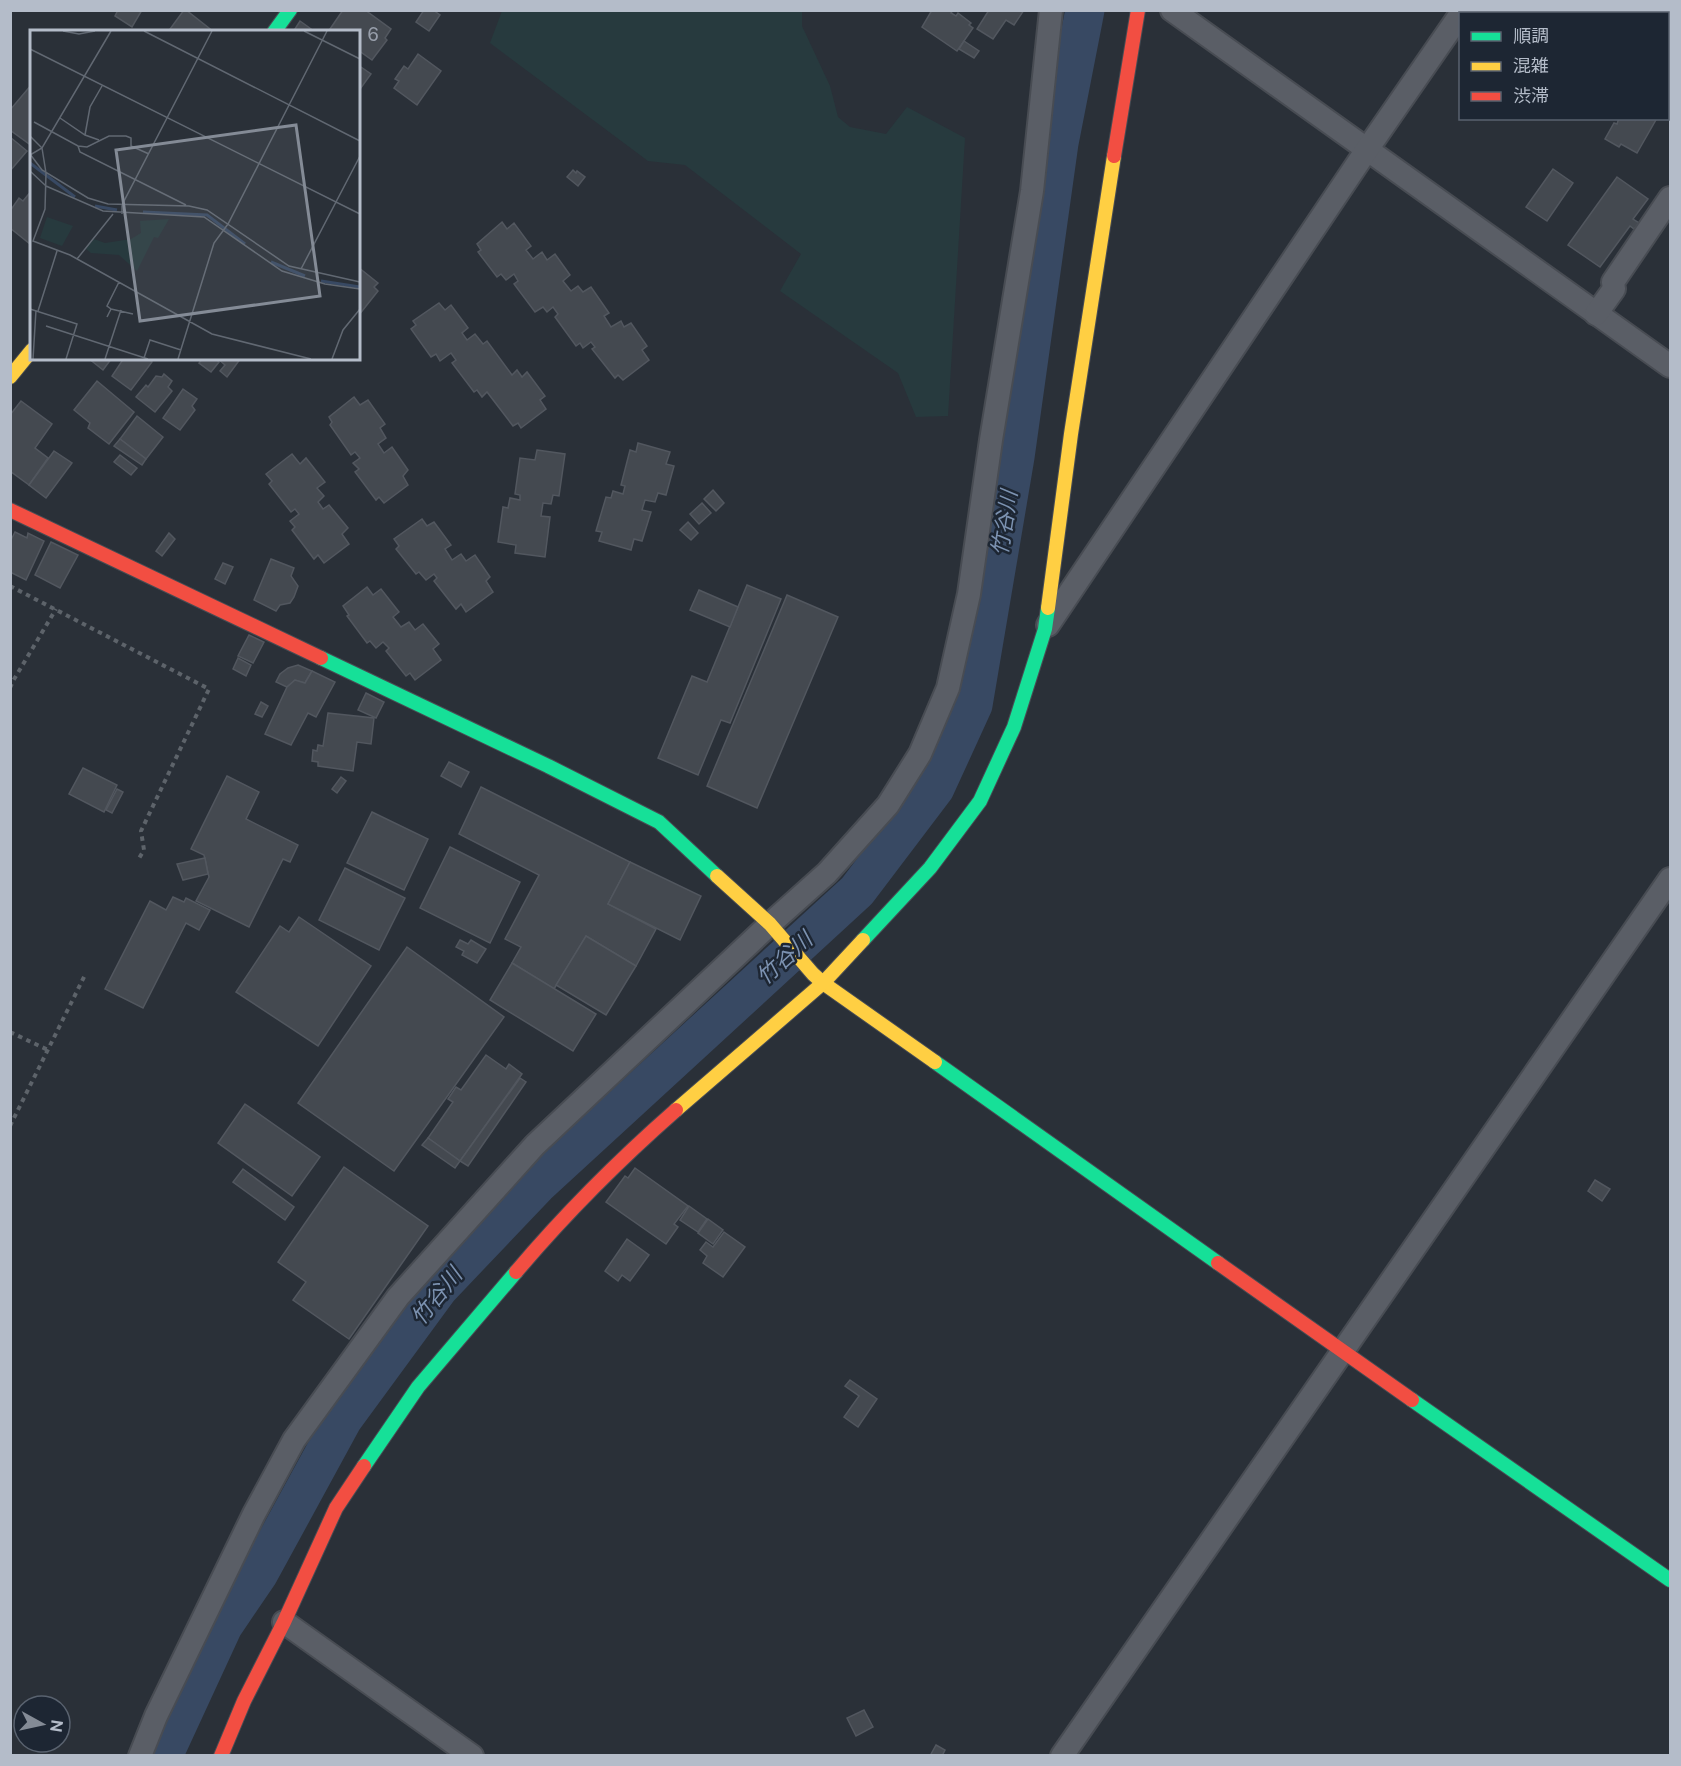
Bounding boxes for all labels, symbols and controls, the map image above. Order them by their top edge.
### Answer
legend [1459,12,1669,120]
house number: 6 [367,24,379,45]
text: 順調 [1513,25,1549,46]
inset map [30,30,360,360]
text: 混雑 [1513,55,1549,76]
text: 渋滞 [1513,85,1549,106]
water label: 竹谷川 [986,486,1022,558]
water label: 竹谷川 [751,925,819,990]
water label: 竹谷川 [405,1261,468,1330]
north arrow [12,1694,72,1754]
text: N [46,1718,67,1734]

